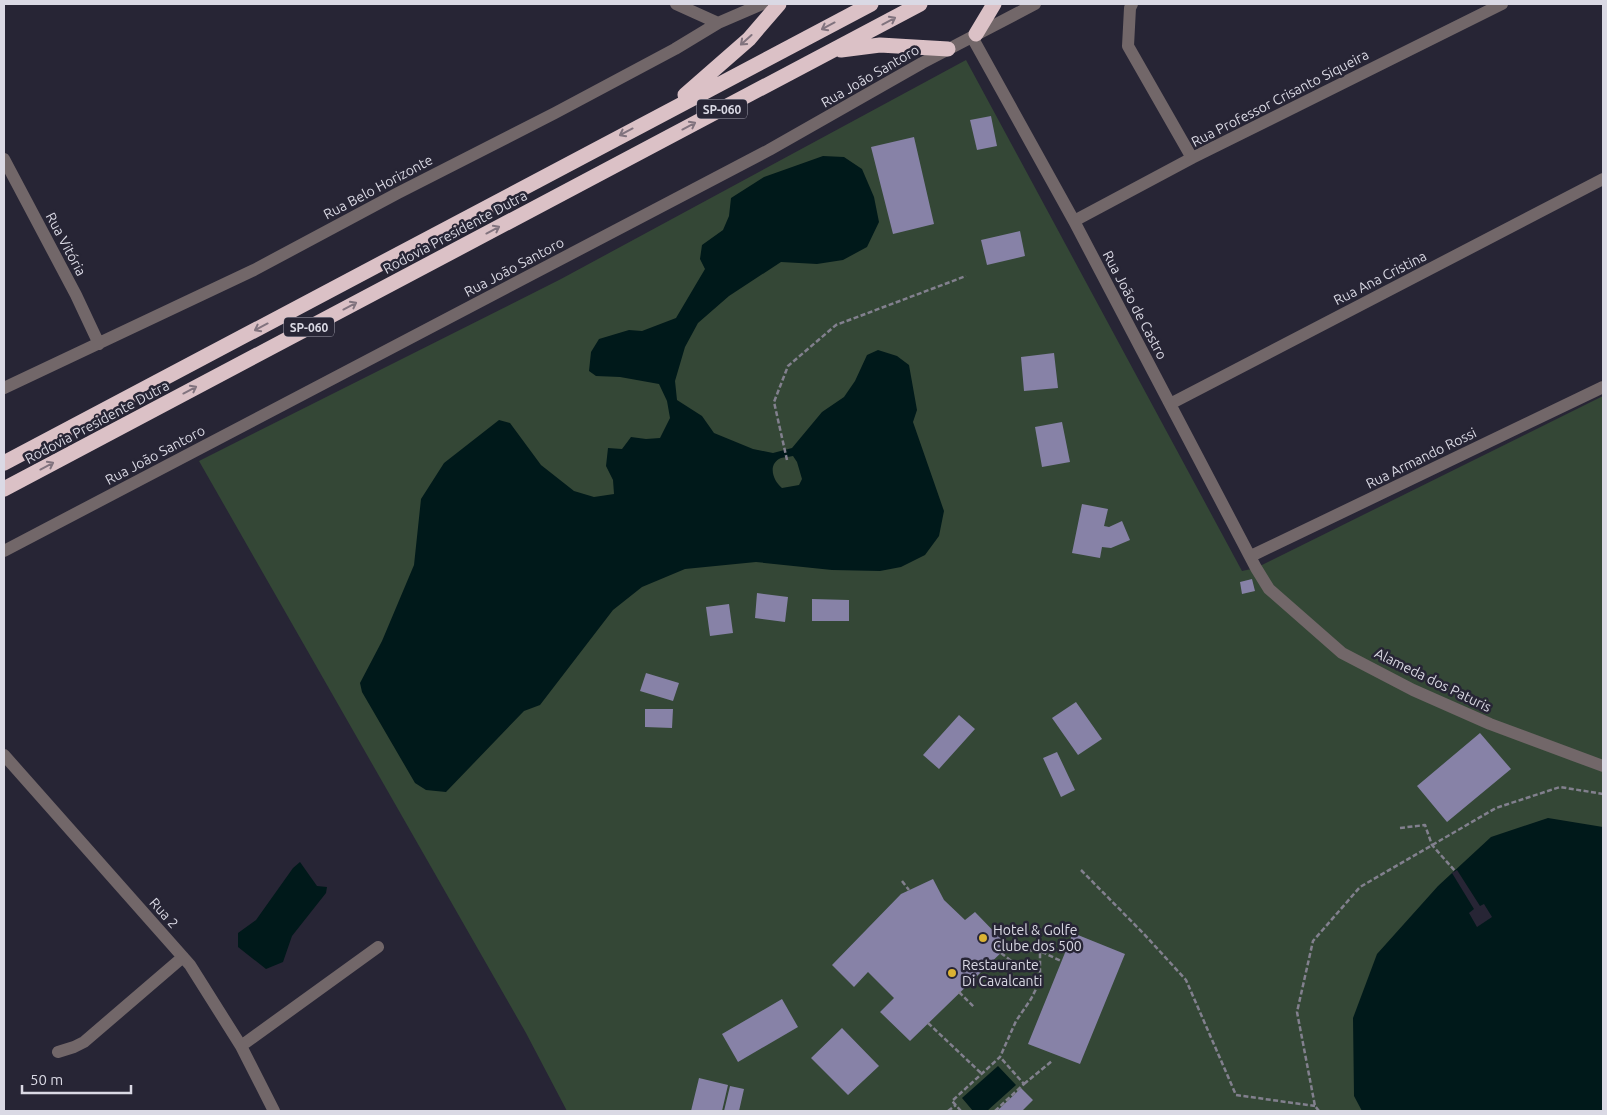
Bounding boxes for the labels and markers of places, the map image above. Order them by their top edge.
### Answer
place label: Hotel & Golfe Clube dos 500 [993,922,1082,954]
marker: Hotel & Golfe Clube dos 500 [977,932,989,944]
place label: Restaurante Di Cavalcanti [962,957,1043,989]
marker: Restaurante Di Cavalcanti [946,967,958,979]

